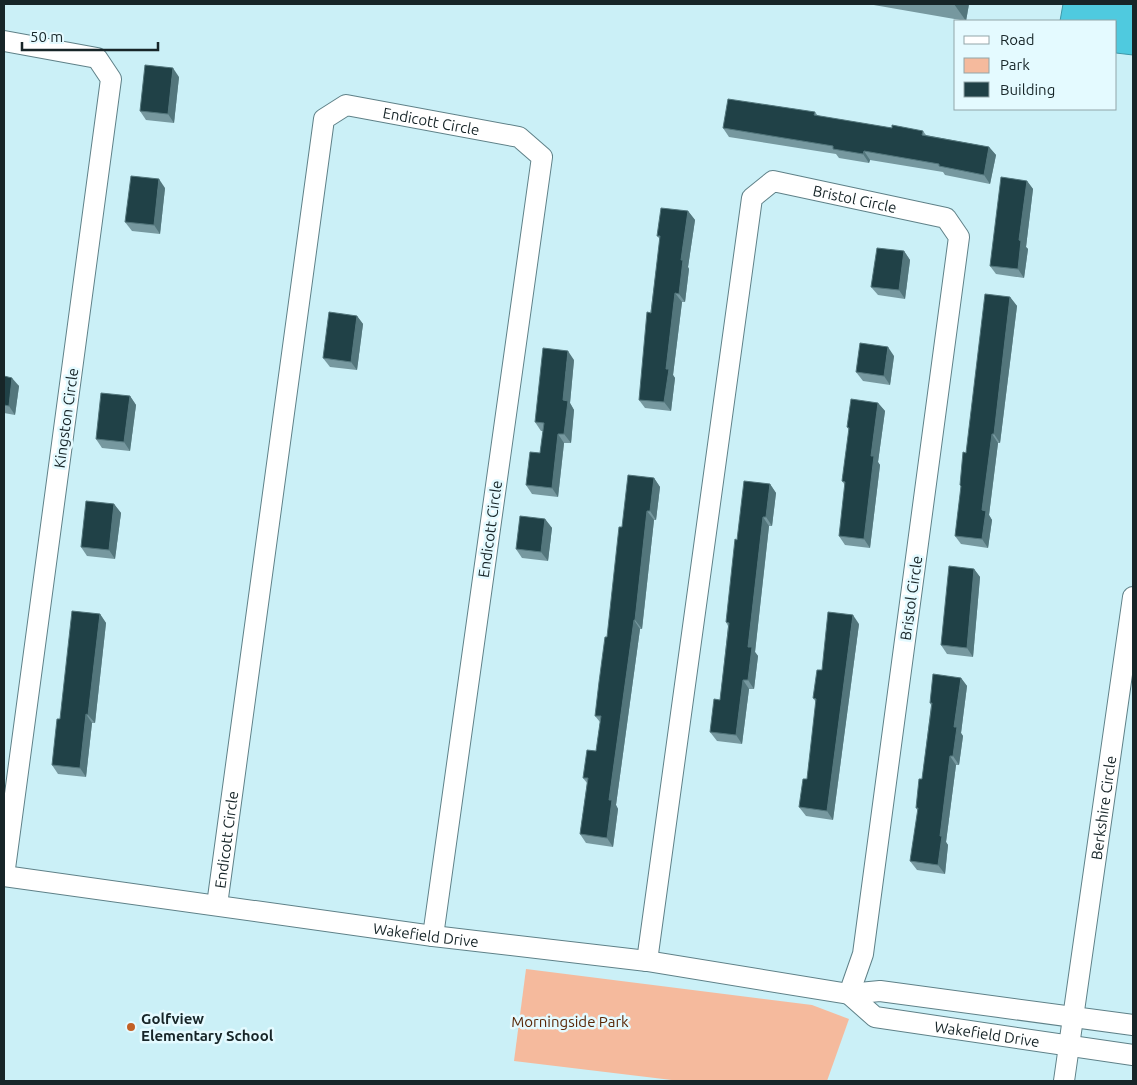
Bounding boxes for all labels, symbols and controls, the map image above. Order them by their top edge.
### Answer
scale bar [22,20,159,52]
legend [954,20,1117,110]
text: 50 m [30,28,63,45]
text: Road [1000,31,1035,48]
text: Park [1000,56,1030,73]
text: Building [1000,81,1055,98]
street label: Endicott Circle [381,103,481,138]
street label: Bristol Circle [812,181,898,216]
street label: Kingston Circle [51,367,81,469]
street label: Endicott Circle [475,479,505,579]
street label: Bristol Circle [897,555,925,641]
street label: Berkshire Circle [1087,755,1119,861]
street label: Endicott Circle [211,790,241,889]
street label: Wakefield Drive [372,919,480,950]
place label: Golfview Elementary School [141,1010,274,1044]
park label: Morningside Park [511,1013,629,1030]
street label: Wakefield Drive [933,1017,1041,1050]
marker: Golfview Elementary School [125,1021,137,1033]

